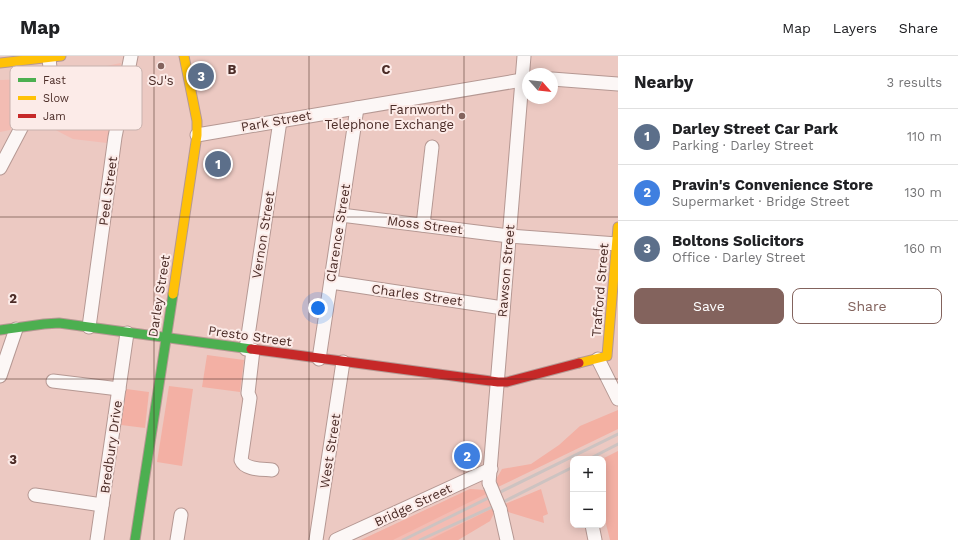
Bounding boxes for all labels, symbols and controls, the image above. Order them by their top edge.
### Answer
text: Map [20,16,60,39]
text: Map [782,20,811,36]
text: Layers [833,20,877,36]
text: Share [899,20,938,36]
marker: SJ's [156,61,166,71]
pin: 3 [188,61,214,91]
text: B [228,62,237,77]
text: C [382,62,391,77]
legend [10,66,142,130]
north arrow [522,68,558,104]
text: Nearby [634,72,693,92]
place label: SJ's [148,73,174,88]
text: Fast [43,74,66,87]
text: 3 results [887,75,942,90]
text: Slow [43,92,69,105]
place label: Farnworth Telephone Exchange [325,102,454,132]
street label: Park Street [240,107,313,135]
text: Jam [43,110,66,123]
marker: Farnworth Telephone Exchange [457,111,467,121]
text: Darley Street Car Park [672,120,838,138]
text: 1 [644,129,650,144]
text: 110 m [907,129,942,144]
text: Parking · Darley Street [672,138,813,153]
pin: 1 [205,149,231,179]
street label: Peel Street [96,155,120,227]
text: Pravin's Convenience Store [672,176,873,194]
street label: Clarence Street [323,182,353,283]
text: 2 [643,185,651,200]
text: 130 m [904,185,942,200]
street label: Vernon Street [249,190,277,280]
text: Supermarket · Bridge Street [672,194,849,209]
street label: Moss Street [386,213,464,237]
street label: Rawson Street [494,224,518,318]
text: Boltons Solicitors [672,232,804,250]
text: 3 [643,241,651,256]
text: 160 m [904,241,942,256]
street label: Trafford Street [588,242,612,337]
text: Office · Darley Street [672,250,805,265]
street label: Darley Street [145,253,173,338]
street label: Charles Street [371,281,464,309]
button: Save [634,288,784,324]
button: Share [792,288,942,324]
text: 2 [9,291,17,306]
your location [308,298,328,318]
street label: Presto Street [207,323,293,349]
street label: Bredbury Drive [97,399,125,495]
street label: West Street [317,412,343,489]
pin: 2 [454,441,480,471]
text: 3 [9,452,17,467]
map controls [570,456,606,528]
button: + [570,456,606,492]
street label: Bridge Street [372,480,454,529]
button: − [570,492,606,528]

